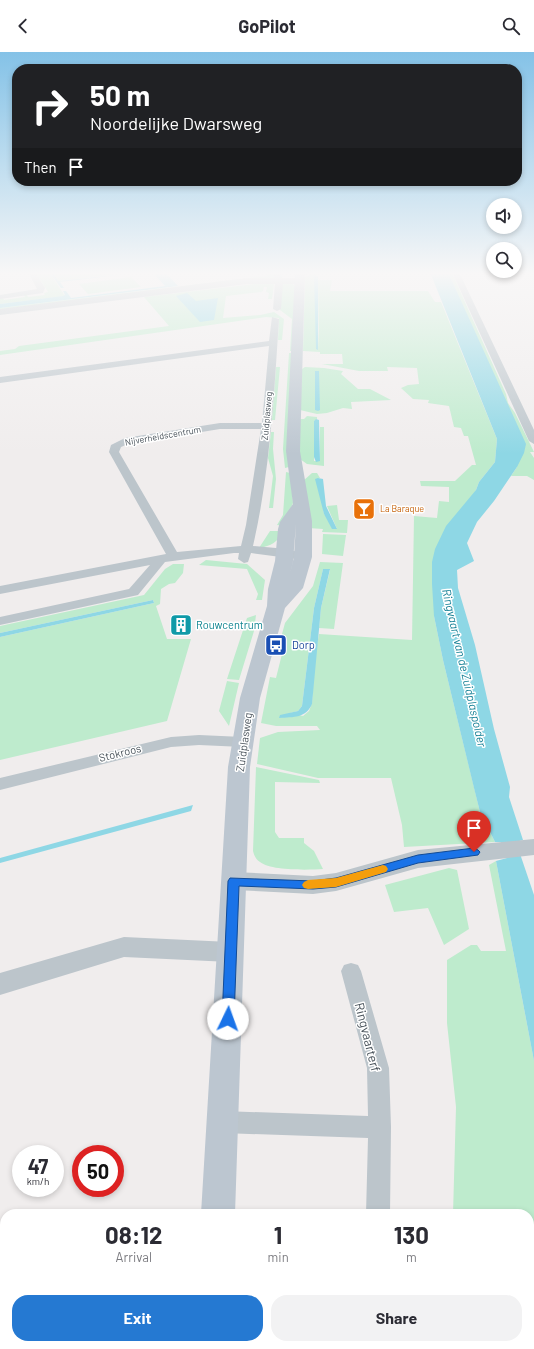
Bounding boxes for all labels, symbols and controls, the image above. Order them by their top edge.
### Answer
icon: back [12,15,34,37]
text: GoPilot [238,15,296,37]
icon: search [500,15,522,37]
text: 50 m [90,78,150,112]
icon: right [24,80,76,132]
text: Noordelijke Dwarsweg [90,112,262,134]
icon: arrive [65,156,87,178]
text: Then [24,158,57,176]
map controls [486,198,522,278]
button: sound [486,198,522,234]
button: search [486,242,522,278]
street label: Zuidplasweg [259,391,274,441]
street label: Nijverheidscentrum [124,423,202,448]
bar icon: La Baraque [351,496,377,522]
place label: La Baraque [380,503,424,514]
water label: Ringvaart van de Zuidplaspolder [440,587,490,749]
building icon: Rouwcentrum [168,612,194,638]
place label: Rouwcentrum [196,618,263,631]
bus stop icon: Dorp [263,632,289,658]
place label: Dorp [292,638,315,651]
street label: Zuidplasweg [233,712,254,772]
street label: Stokroos [97,741,142,764]
pin [457,811,491,852]
icon: arrive [463,817,485,839]
position arrow [207,998,249,1040]
street label: Ringvaarterf [352,1001,384,1073]
speed limit sign: 50 [72,1145,124,1197]
text: 47 [28,1154,48,1178]
text: km/h [27,1175,49,1187]
text: 08:12 [105,1220,162,1249]
text: 1 [274,1220,282,1249]
text: 130 [394,1220,429,1249]
text: Arrival [116,1249,152,1265]
text: min [268,1249,289,1265]
text: m [406,1249,417,1265]
button: Exit [12,1295,263,1341]
button: Share [271,1295,522,1341]

